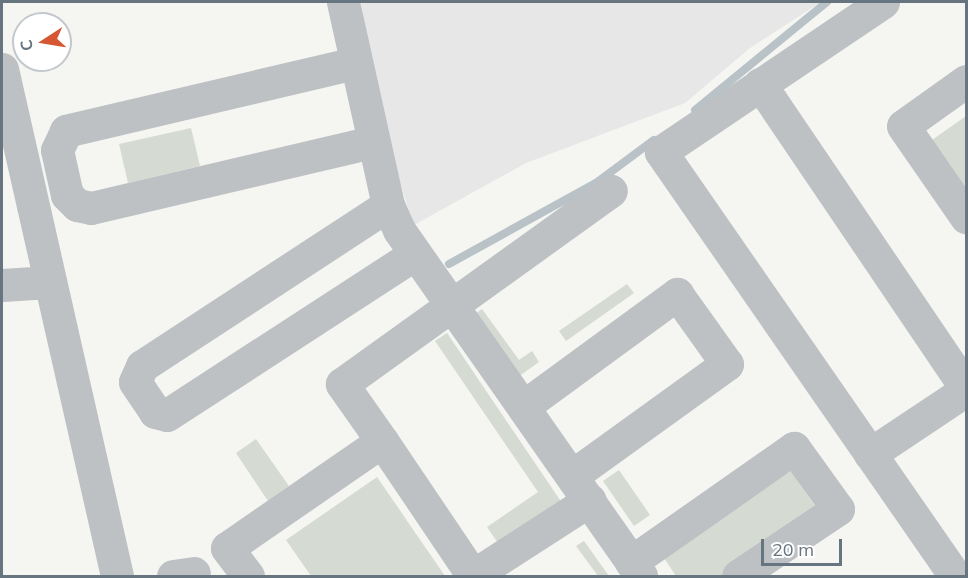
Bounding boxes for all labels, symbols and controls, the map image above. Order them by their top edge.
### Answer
north arrow [12,12,72,72]
text: С [15,38,37,53]
scale bar [764,527,845,565]
text: 20 m [772,538,814,561]

